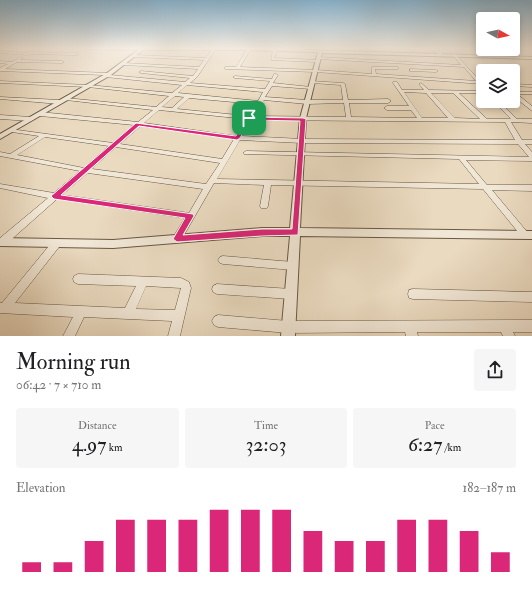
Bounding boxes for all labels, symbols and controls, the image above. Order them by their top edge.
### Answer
north arrow [476,12,520,56]
map controls [476,12,520,108]
button: layers [476,64,520,108]
pin [232,101,266,135]
icon: arrive [238,107,260,129]
text: Morning run [16,348,131,376]
button: share [474,349,516,391]
text: 06:42 · 7 × 710 m [16,377,101,393]
text: Distance [78,419,117,432]
text: Time [254,419,278,432]
text: Pace [425,419,445,432]
text: 4.97 [72,432,107,457]
text: 32:03 [246,432,286,457]
text: 6:27 [408,432,442,457]
text: km [107,441,123,454]
text: /km [442,441,461,454]
text: Elevation [16,480,66,496]
text: 182–187 m [463,480,516,496]

